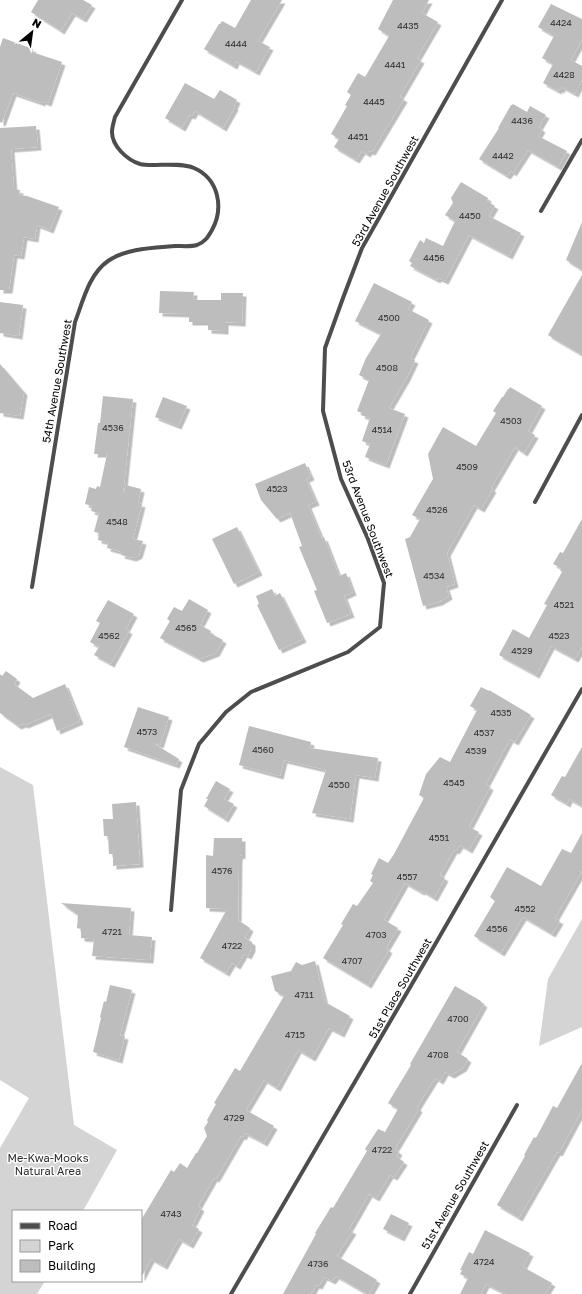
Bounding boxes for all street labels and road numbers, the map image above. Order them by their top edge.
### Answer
street label: 53rd Avenue Southwest [349,133,421,249]
street label: 54th Avenue Southwest [39,318,74,444]
street label: 53rd Avenue Southwest [340,458,397,579]
street label: 51st Place Southwest [366,935,434,1040]
street label: 51st Avenue Southwest [418,1138,491,1251]

